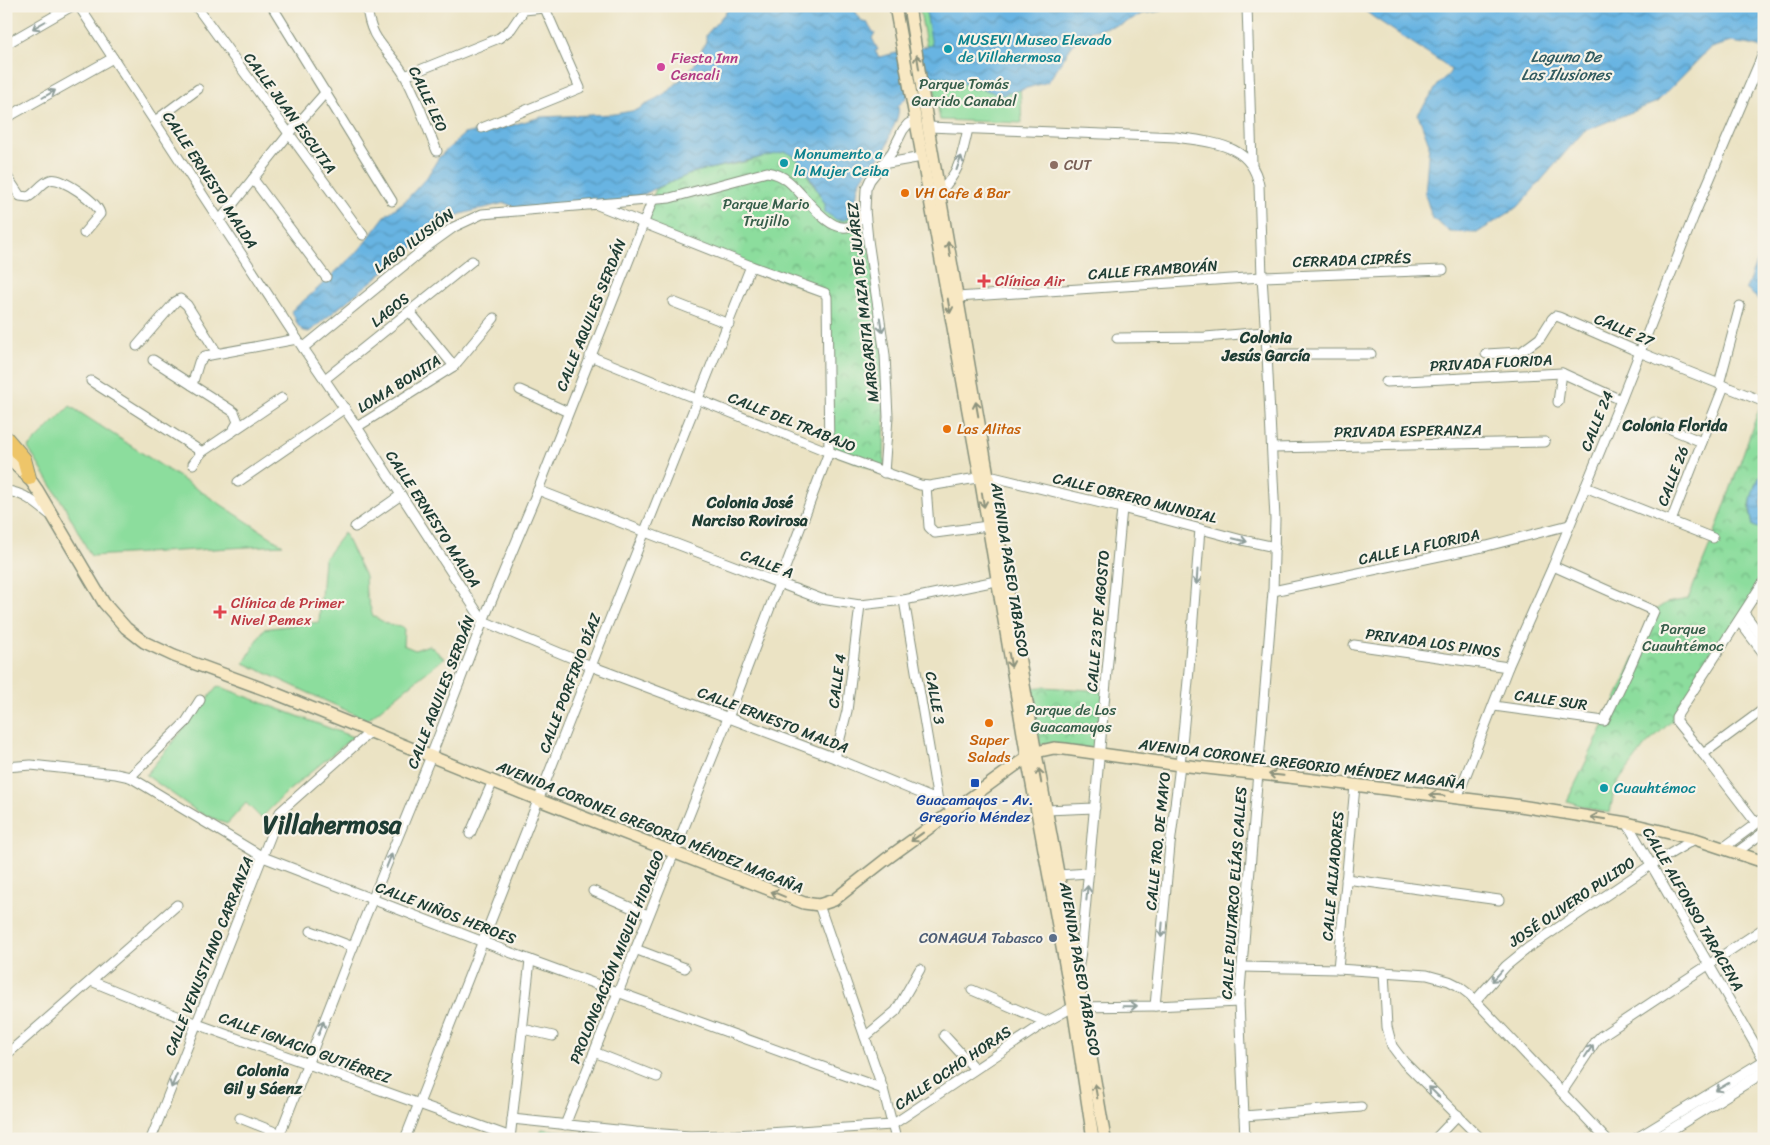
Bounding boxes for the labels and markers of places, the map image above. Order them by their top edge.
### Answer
place label: MUSEVI Museo Elevado de Villahermosa [958,27,1112,70]
marker: MUSEVI Museo Elevado de Villahermosa [942,43,954,55]
place label: Fiesta Inn Cencali [671,45,738,88]
marker: Fiesta Inn Cencali [655,61,667,73]
place label: Monumento a la Mujer Ceiba [794,141,890,184]
place label: CUT [1064,152,1092,178]
marker: Monumento a la Mujer Ceiba [778,157,790,169]
marker: CUT [1048,159,1060,171]
place label: VH Cafe & Bar [915,180,1011,206]
marker: VH Cafe & Bar [899,187,911,199]
place label: Clínica Air [995,268,1065,294]
marker: Clínica Air [977,274,991,288]
place label: Las Alitas [957,416,1021,442]
marker: Las Alitas [941,423,953,435]
place label: Clínica de Primer Nivel Pemex [231,590,345,633]
marker: Clínica de Primer Nivel Pemex [213,605,227,619]
marker: Super Salads [983,717,995,729]
place label: Super Salads [968,727,1011,770]
place label: Cuauhtémoc [1614,775,1696,801]
marker: Guacamayos - Av. Gregorio Méndez [969,777,981,789]
marker: Cuauhtémoc [1598,782,1610,794]
place label: Guacamayos - Av. Gregorio Méndez [916,787,1034,830]
place label: CONAGUA Tabasco [919,925,1044,951]
marker: CONAGUA Tabasco [1047,932,1059,944]

